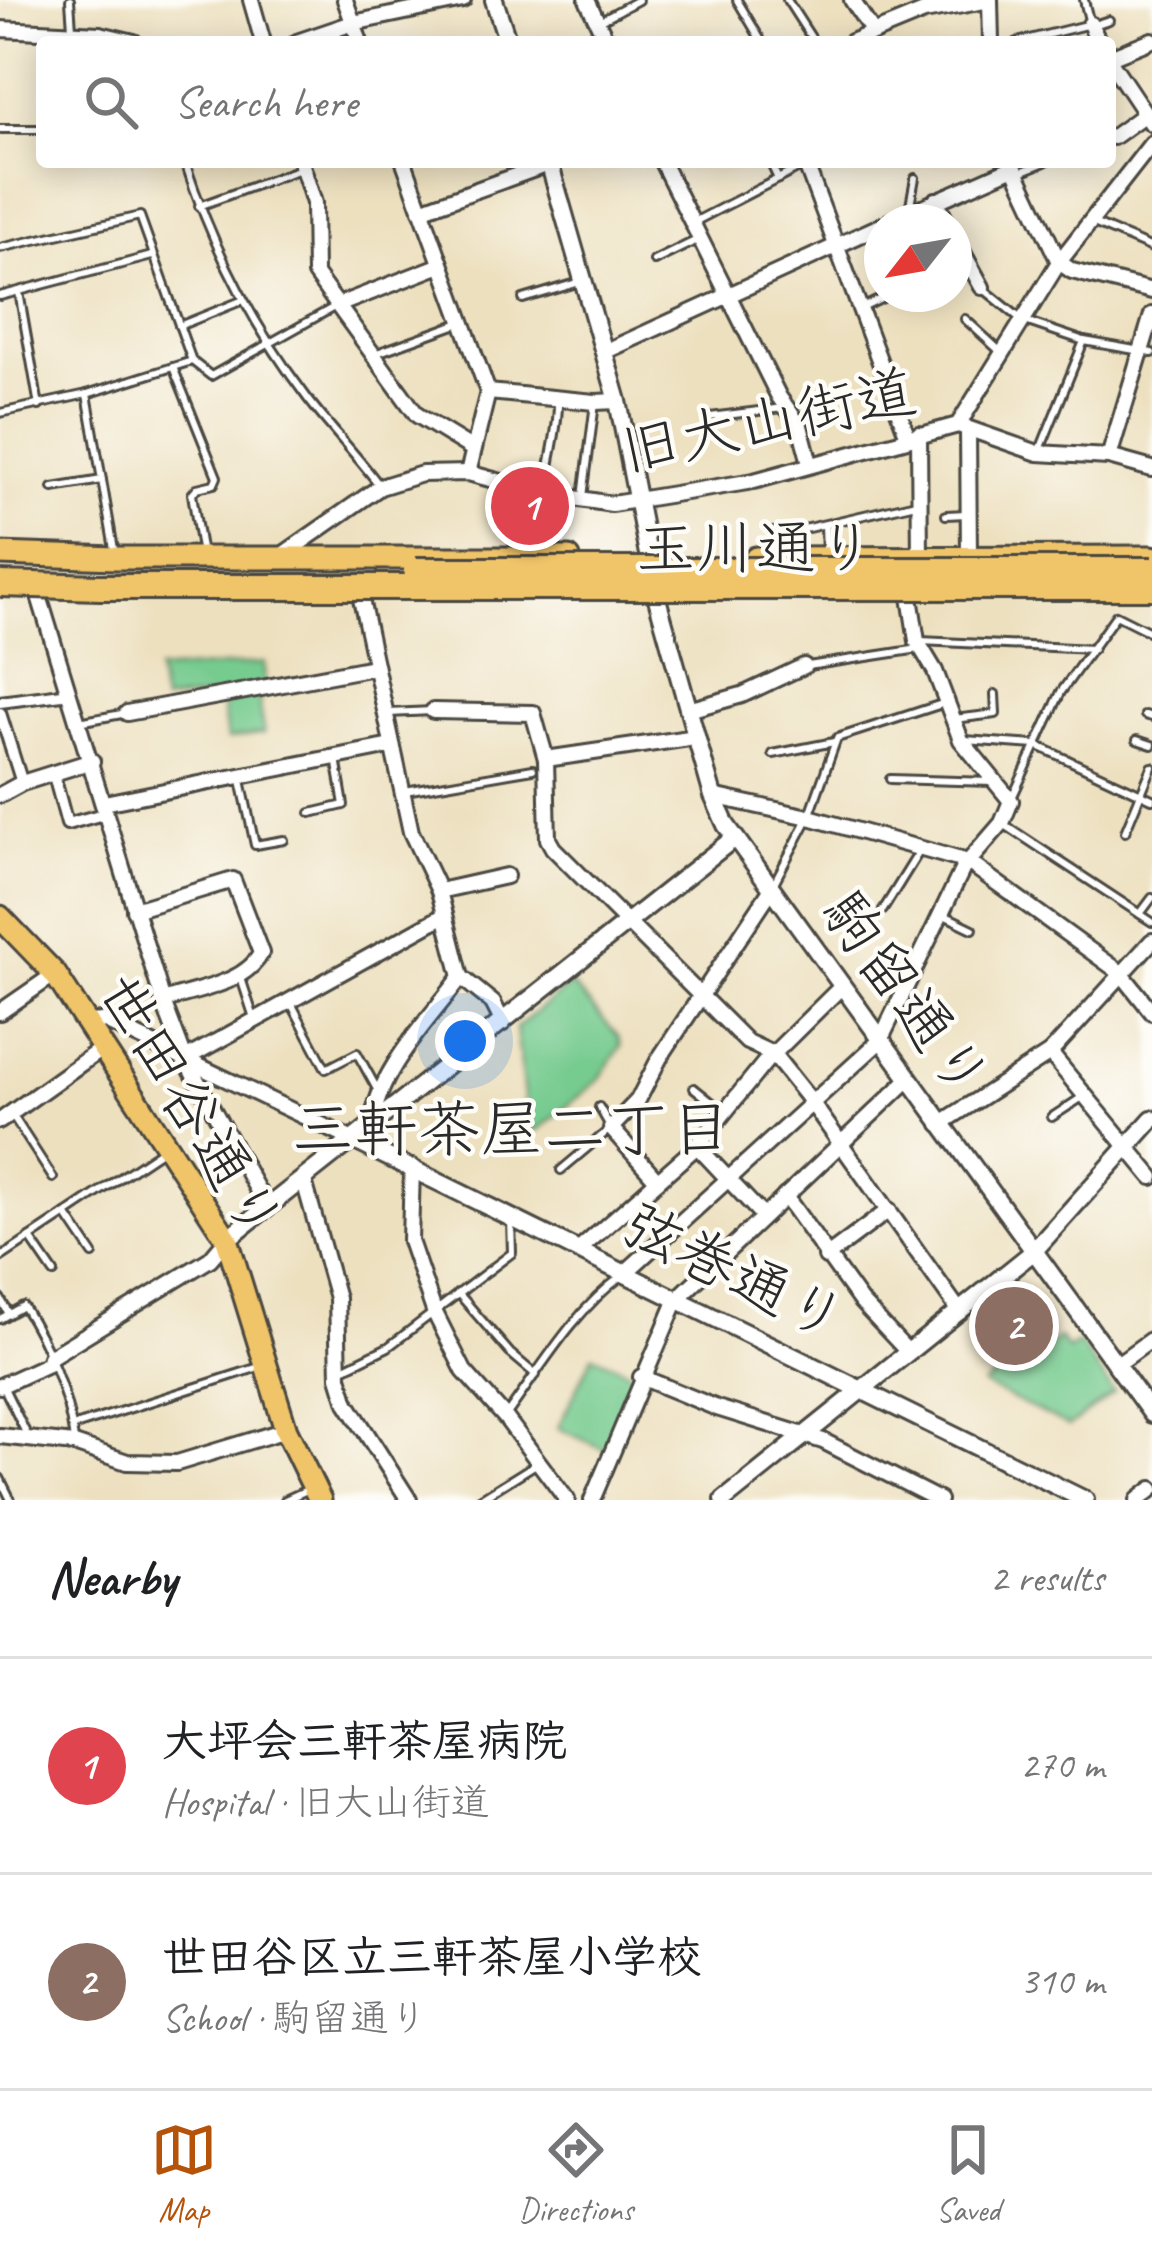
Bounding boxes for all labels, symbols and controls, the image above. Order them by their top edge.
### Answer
search box [36,36,1116,168]
icon: search [78,69,144,135]
text: Search here [174,74,357,131]
north arrow [864,204,972,312]
street label: 旧大山街道 [613,353,923,489]
pin: 1 [491,461,569,551]
street label: 玉川通り [636,510,876,586]
street label: 駒留通り [805,876,1007,1114]
street label: 世田谷通り [81,959,301,1255]
your location [435,1011,495,1071]
district label: 三軒茶屋二丁目 [292,1090,733,1169]
street label: 弦巻通り [609,1185,859,1359]
pin: 2 [975,1281,1053,1371]
text: Nearby [48,1546,176,1610]
text: 2 results [990,1554,1104,1603]
text: 大坪会三軒茶屋病院 [162,1713,567,1770]
text: 1 [78,1741,96,1790]
text: 270 m [1020,1741,1104,1790]
text: Hospital · 旧大山街道 [162,1778,490,1827]
text: 世田谷区立三軒茶屋小学校 [162,1929,702,1986]
text: 2 [78,1957,96,2006]
text: 310 m [1020,1957,1104,2006]
text: School · 駒留通り [162,1994,428,2043]
tab: Map [151,2117,217,2231]
tab: Directions [519,2117,633,2231]
tab: Saved [935,2117,1001,2231]

